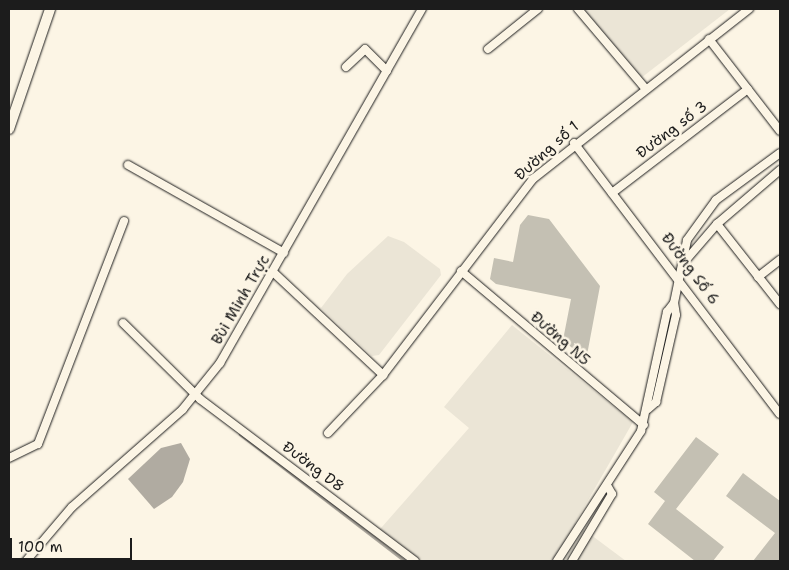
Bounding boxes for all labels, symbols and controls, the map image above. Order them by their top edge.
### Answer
street label: Đường số 3 [633,98,711,162]
street label: Đường số 1 [511,118,583,184]
street label: Đường Số 6 [657,230,723,308]
street label: Bùi Minh Trực [208,252,274,348]
street label: Đường N5 [527,308,593,370]
street label: Đường D8 [279,438,347,496]
scale bar [12,528,135,560]
text: 100 m [18,537,63,557]

